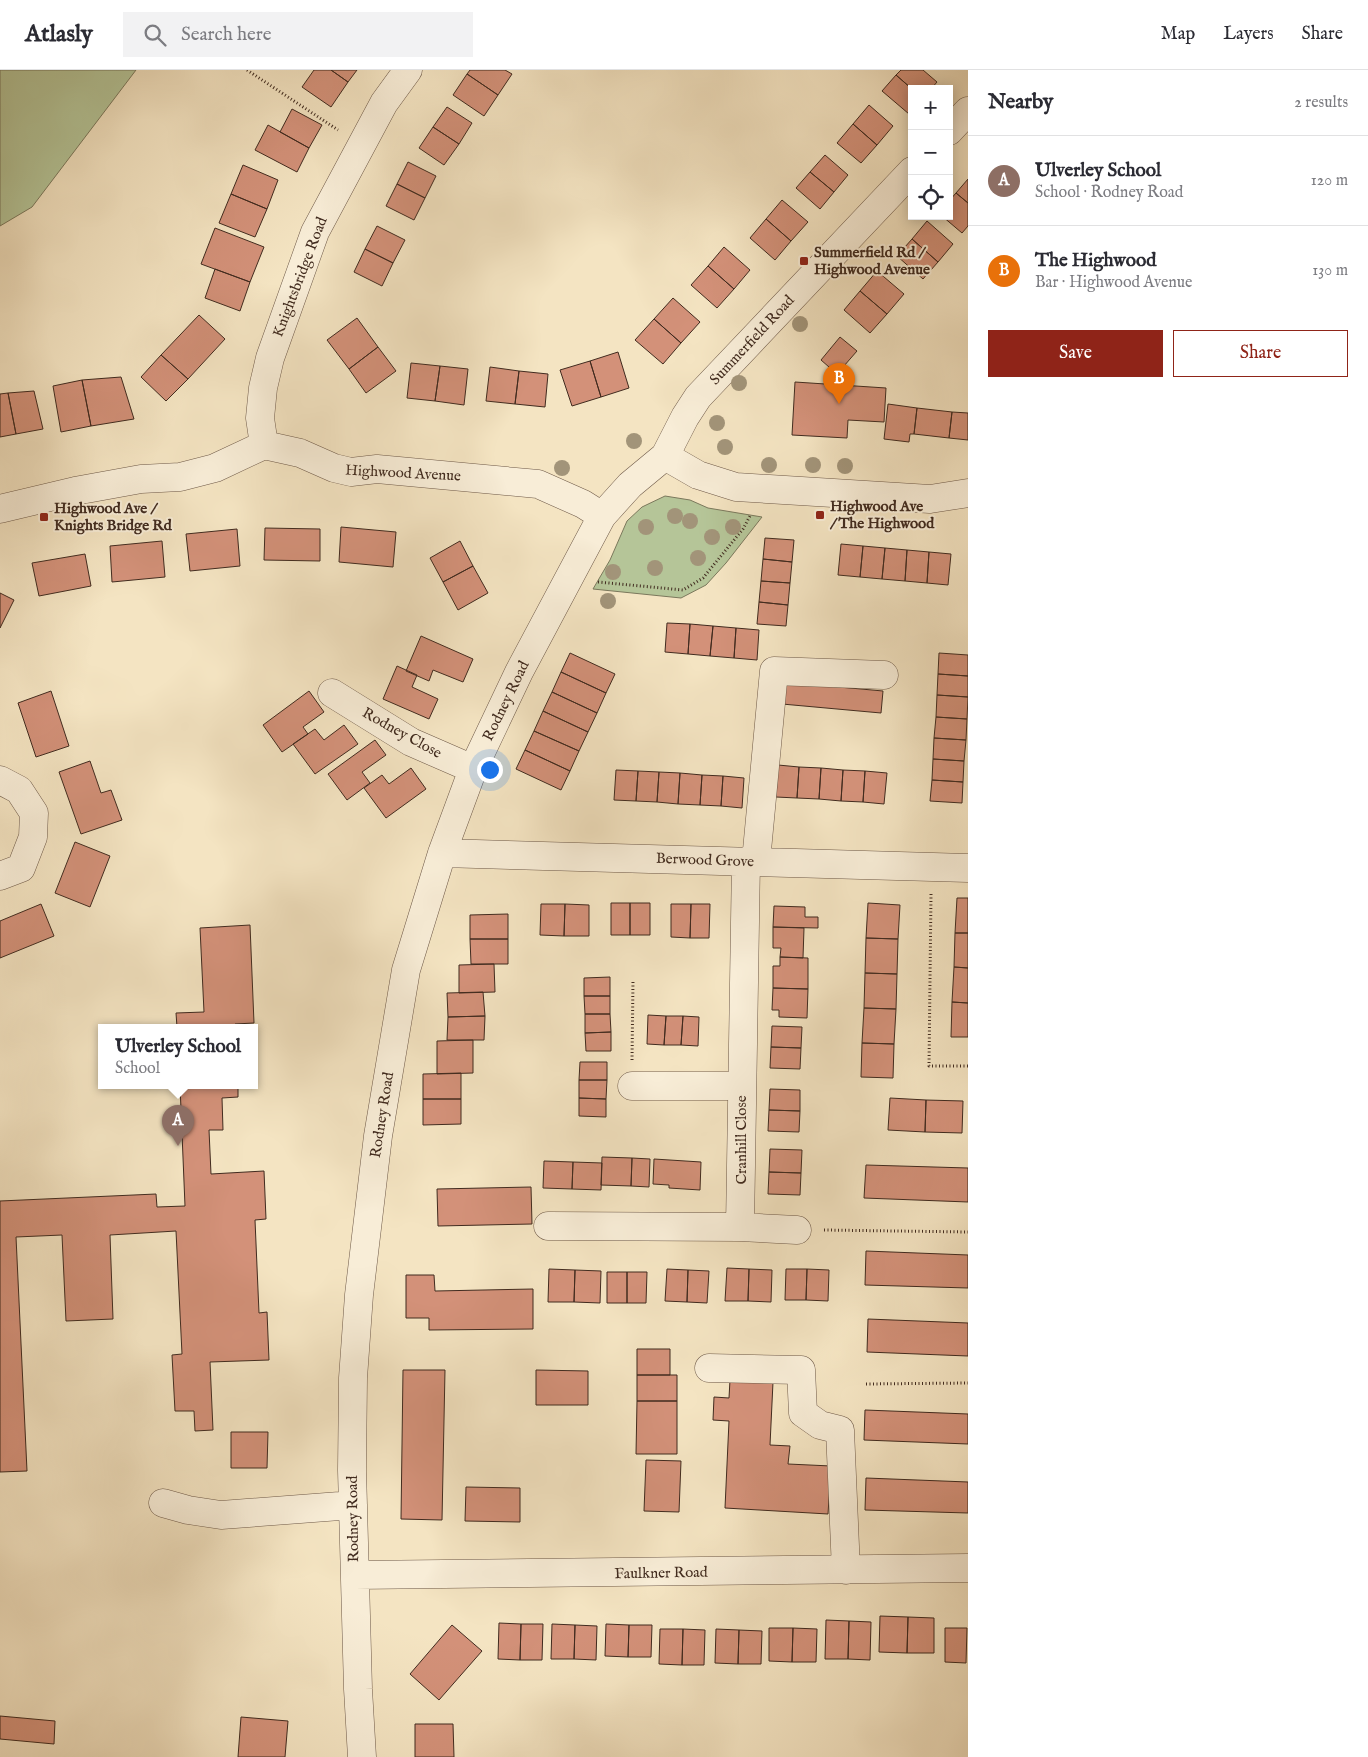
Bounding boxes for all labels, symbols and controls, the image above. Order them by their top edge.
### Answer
search box [123,12,473,57]
text: Atlasly [25,19,93,50]
icon: search [141,21,169,49]
text: Search here [181,23,271,47]
text: Map [1161,23,1195,46]
text: Layers [1223,23,1274,46]
text: Share [1302,23,1343,46]
map controls [908,85,953,220]
button: + [908,85,953,130]
text: Nearby [988,89,1053,116]
text: 2 results [1294,93,1348,113]
button: − [908,130,953,175]
text: Ulverley School [1035,159,1161,183]
text: A [999,171,1009,191]
text: 120 m [1311,171,1348,191]
button: locate [908,175,953,220]
text: School · Rodney Road [1035,183,1183,203]
street label: Knightsbridge Road [268,213,332,340]
place label: Summerfield Rd / Highwood Avenue [814,243,930,279]
text: The Highwood [1035,249,1156,273]
marker: Summerfield Rd / Highwood Avenue [798,255,810,267]
text: B [999,261,1009,281]
text: 130 m [1312,261,1348,281]
text: Bar · Highwood Avenue [1035,273,1192,293]
street label: Summerfield Road [706,290,799,389]
button: Save [988,330,1163,377]
button: Share [1173,330,1348,377]
pin: B [823,363,855,404]
street label: Highwood Avenue [345,460,461,486]
place label: Highwood Ave / The Highwood [829,497,935,533]
place label: Highwood Ave / Knights Bridge Rd [54,499,173,535]
marker: Highwood Ave / The Highwood [814,509,826,521]
marker: Highwood Ave / Knights Bridge Rd [38,511,50,523]
street label: Rodney Road [478,657,534,744]
street label: Rodney Close [359,703,445,763]
your location [477,757,503,783]
street label: Berwood Grove [656,849,755,871]
popup [98,1024,258,1089]
text: Ulverley School [115,1035,241,1059]
text: School [115,1059,160,1079]
street label: Rodney Road [366,1070,398,1159]
street label: Cranhill Close [732,1095,751,1185]
pin: A [162,1105,194,1146]
street label: Rodney Road [343,1474,363,1563]
street label: Faulkner Road [614,1563,709,1583]

